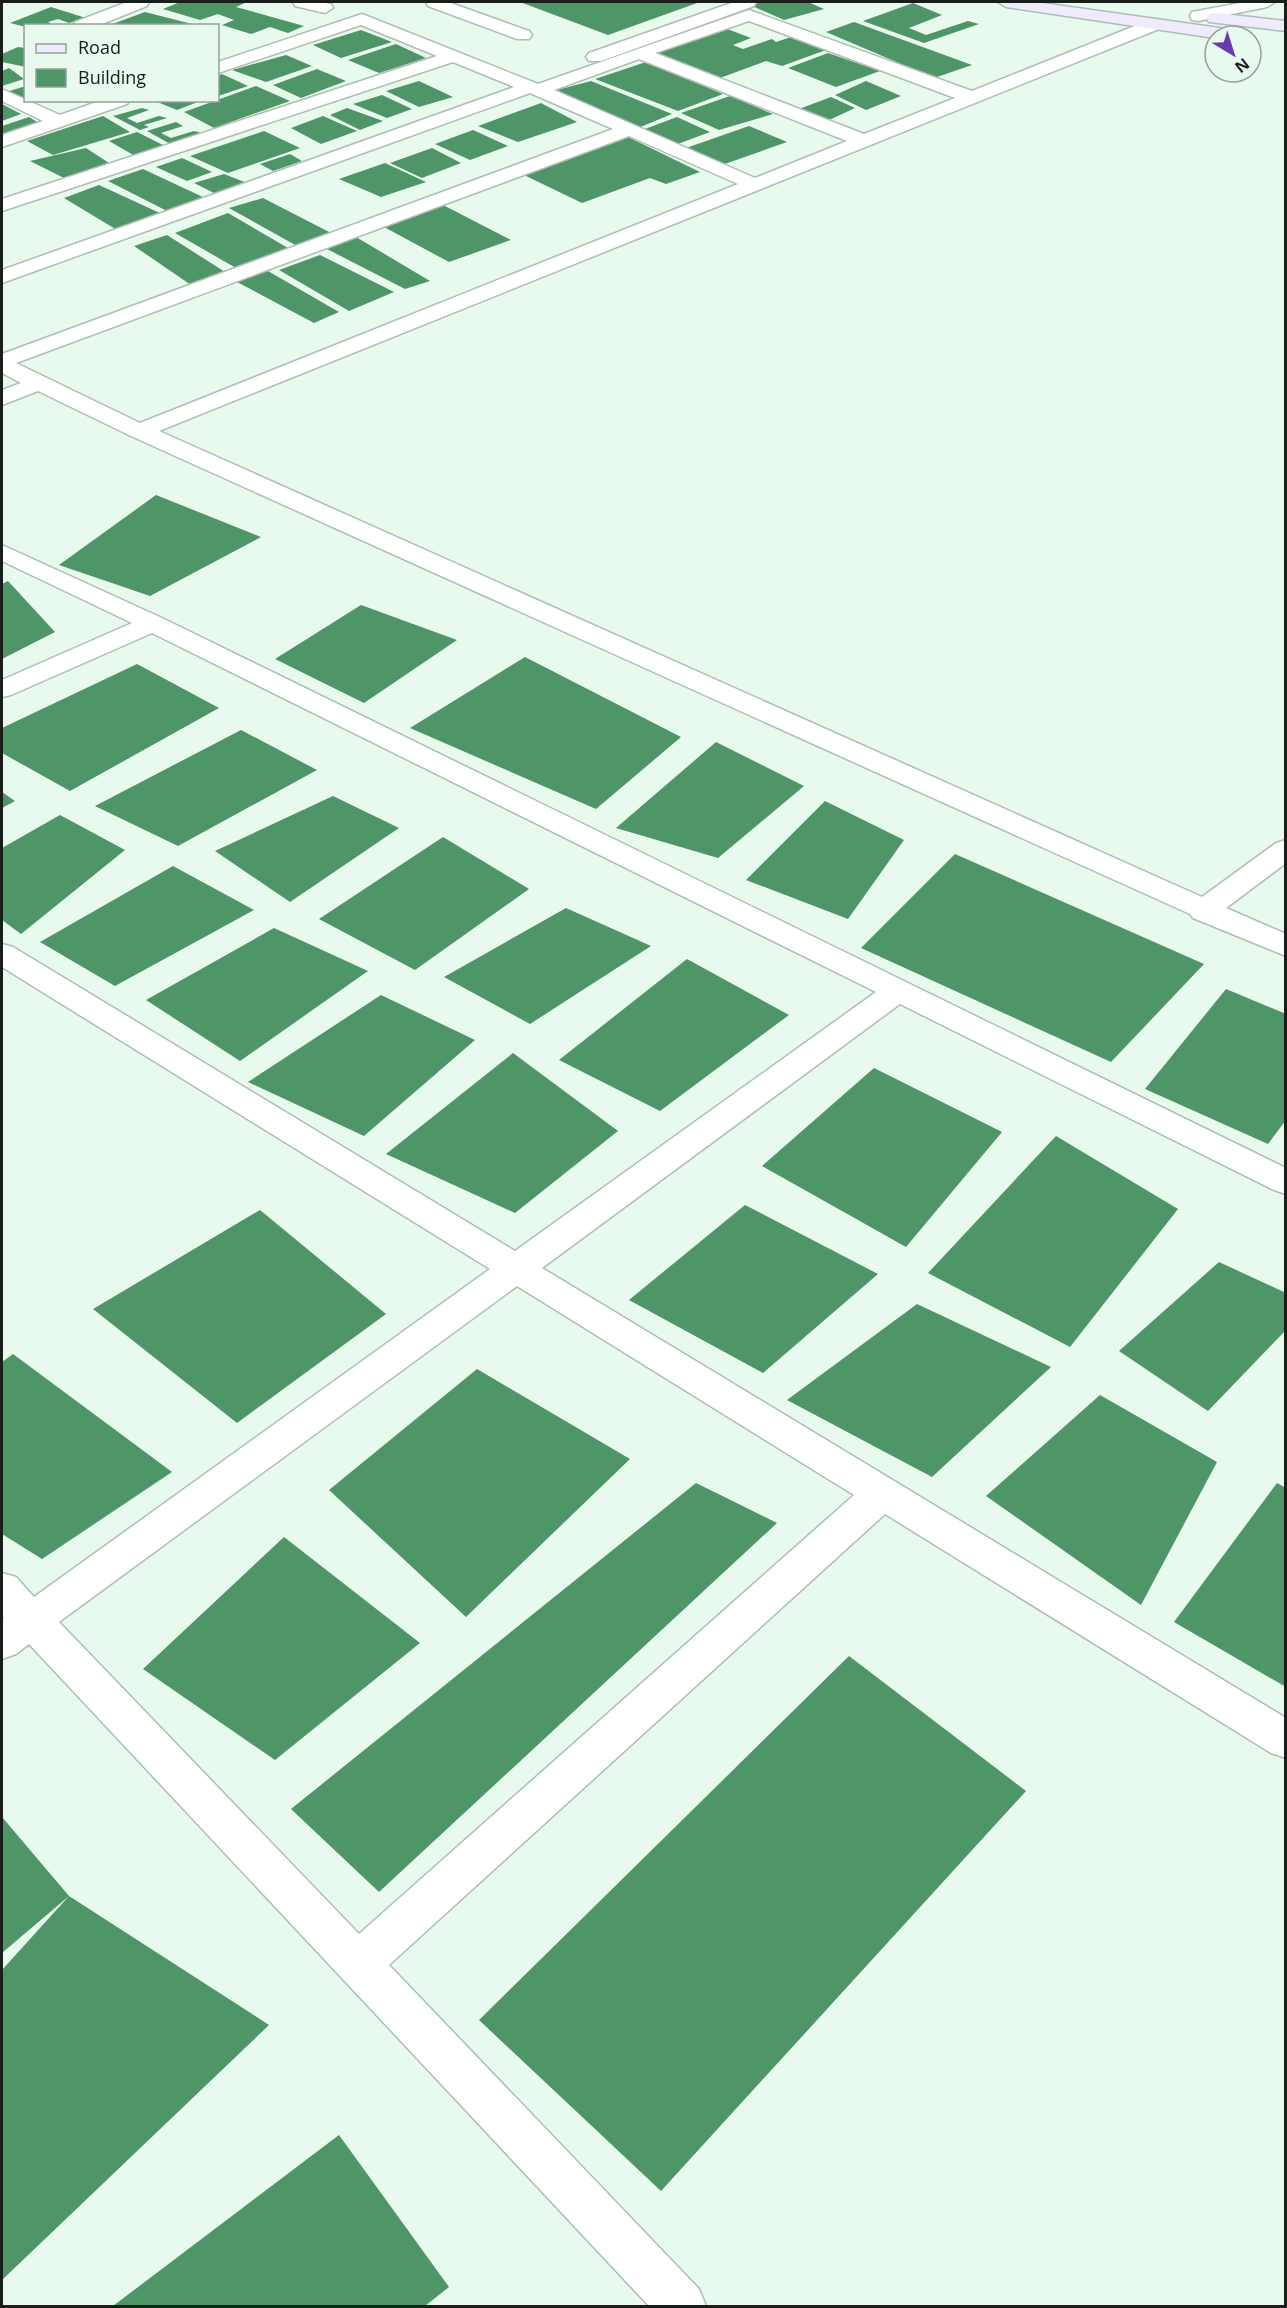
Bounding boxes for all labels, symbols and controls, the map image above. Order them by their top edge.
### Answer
legend [24,24,219,102]
north arrow [1203,24,1263,84]
text: Road [78,35,121,59]
text: N [1230,53,1254,78]
text: Building [78,65,146,89]

